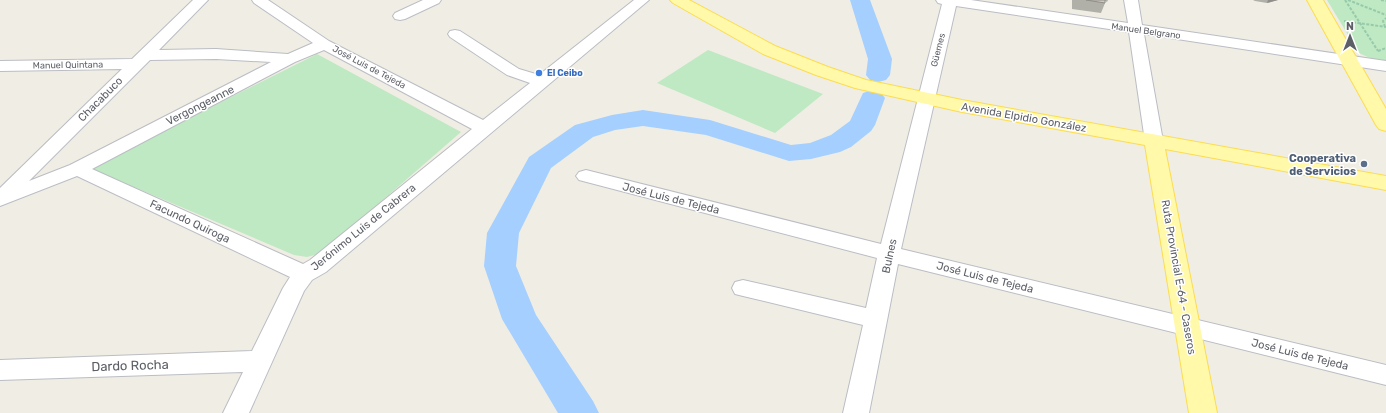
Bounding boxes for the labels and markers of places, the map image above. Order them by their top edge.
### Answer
marker: El Ceibo [534,68,544,78]
place label: El Ceibo [547,68,583,78]
place label: Cooperativa de Servicios [1289,152,1356,178]
marker: Cooperativa de Servicios [1359,159,1369,169]

